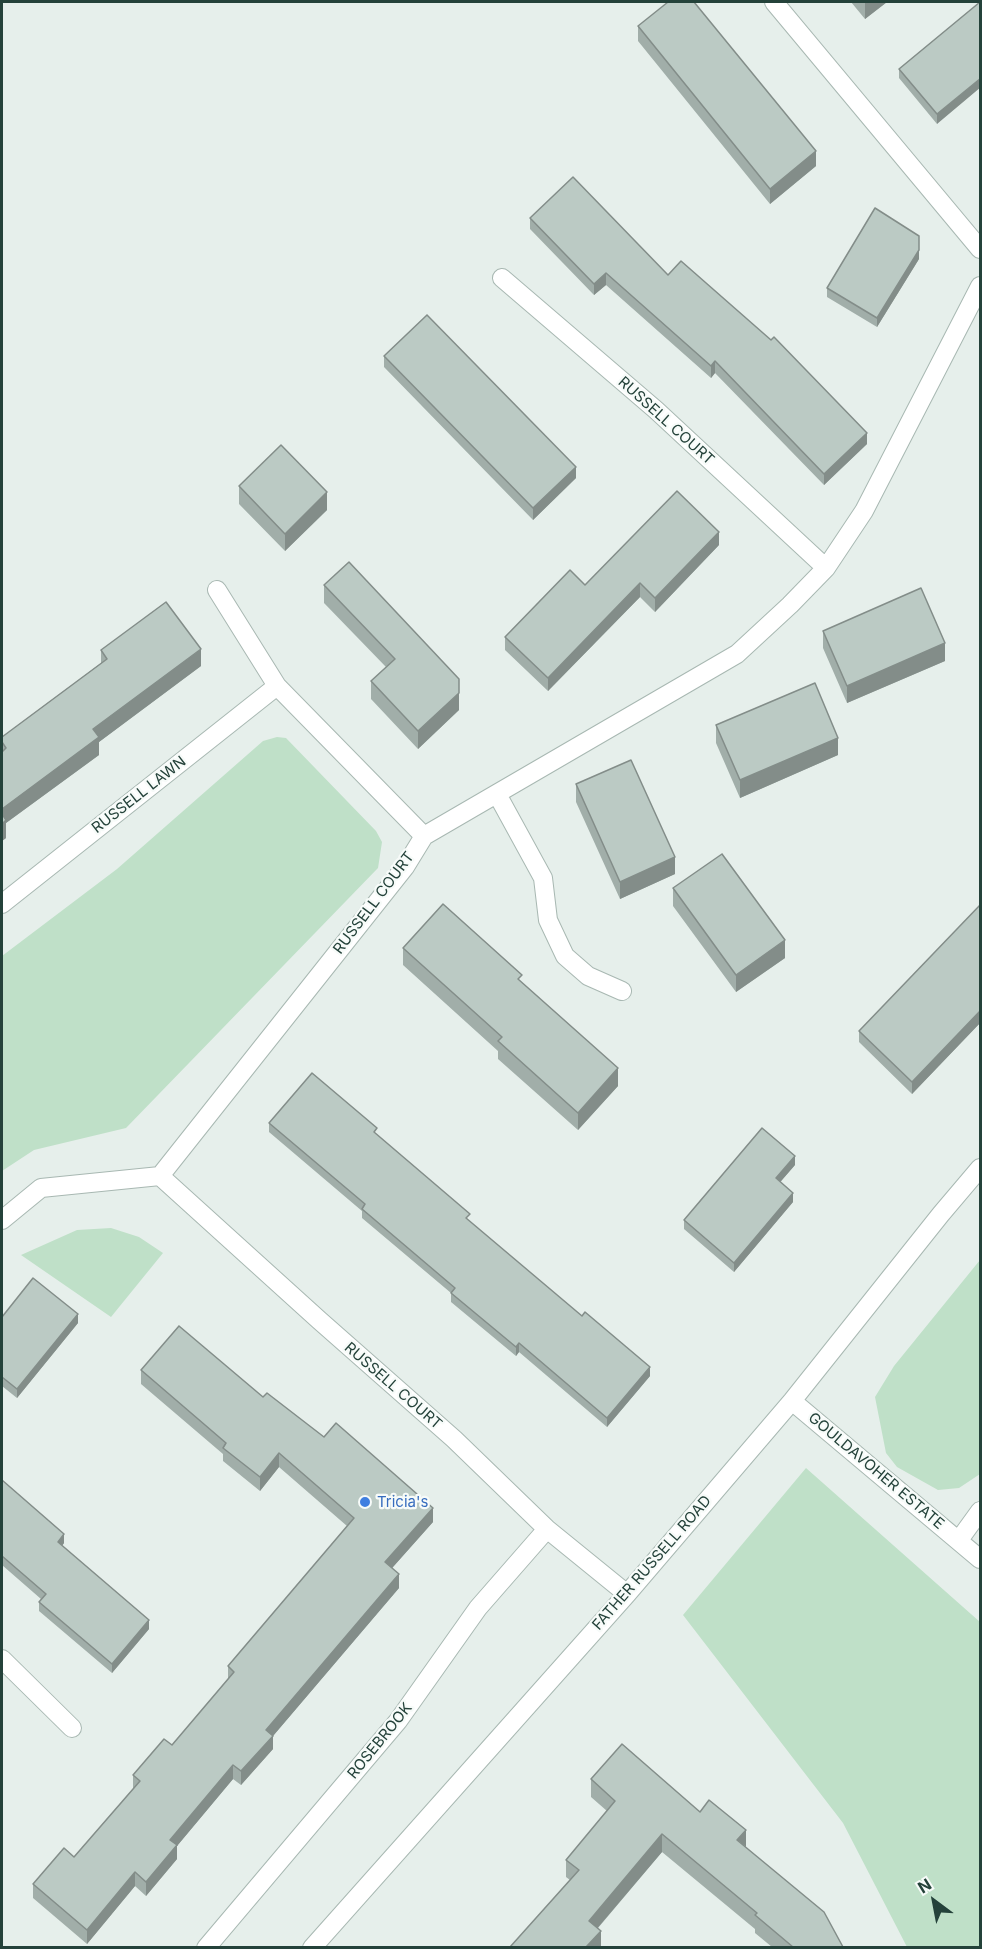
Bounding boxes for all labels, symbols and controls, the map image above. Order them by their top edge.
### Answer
street label: RUSSELL COURT [614,373,718,469]
street label: RUSSELL LAWN [88,753,190,837]
street label: RUSSELL COURT [330,848,418,958]
street label: RUSSELL COURT [341,1339,445,1433]
street label: GOULDAVOHER ESTATE [804,1409,948,1533]
street label: FATHER RUSSELL ROAD [589,1492,715,1634]
place label: Tricia's [377,1493,428,1511]
marker: Tricia's [358,1495,372,1509]
street label: ROSEBROOK [344,1699,416,1783]
north arrow [904,1871,964,1931]
text: N [914,1874,935,1897]

